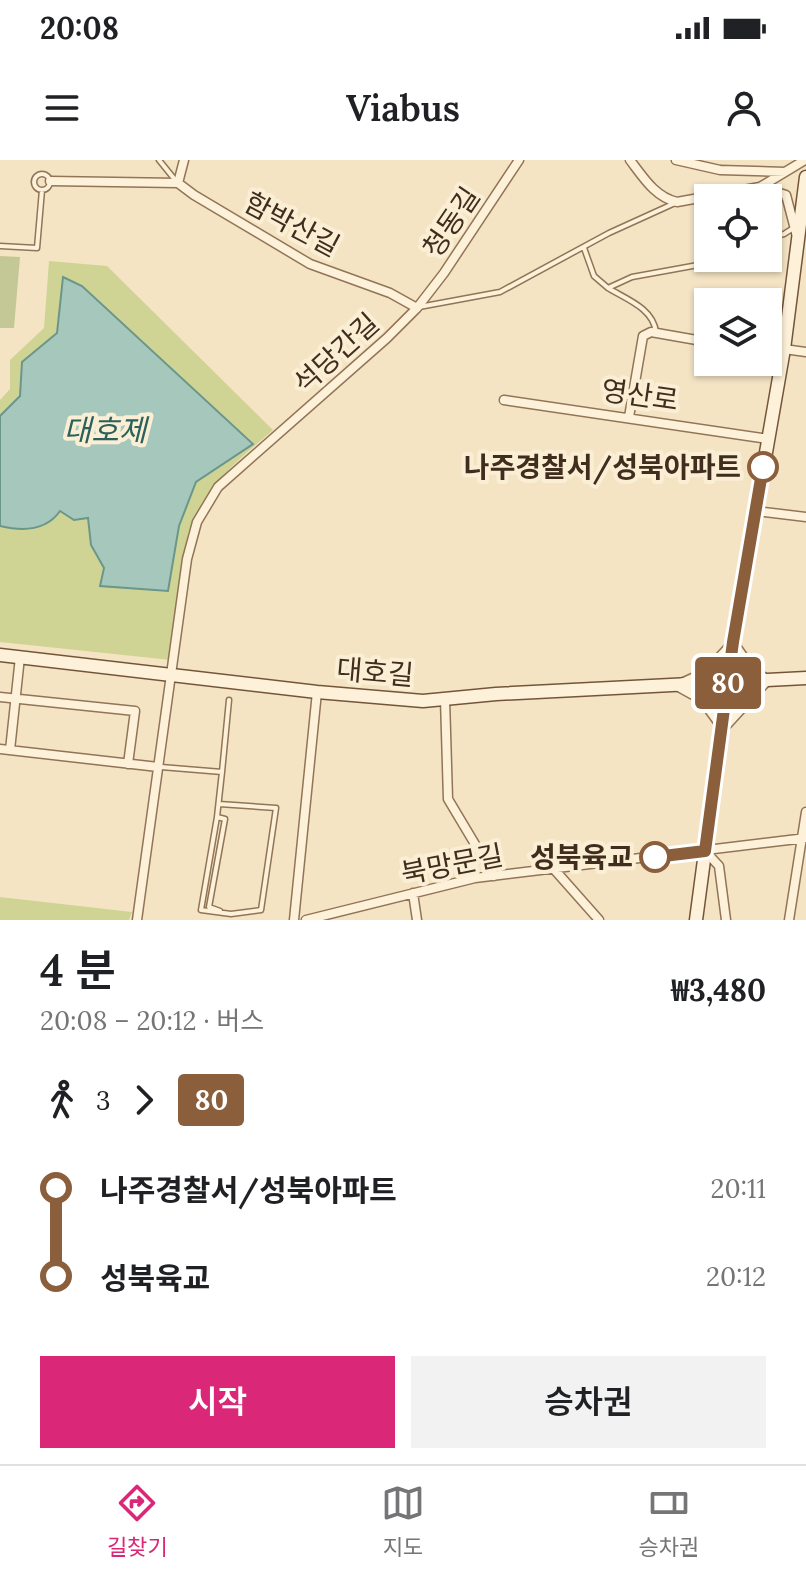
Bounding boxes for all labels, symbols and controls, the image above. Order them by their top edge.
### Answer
text: 20:08 [40,9,119,47]
text: Viabus [346,85,460,131]
icon: menu [40,86,84,130]
icon: person [722,86,766,130]
street label: 청동길 [414,180,488,264]
street label: 함박산길 [238,184,346,264]
map controls [694,184,782,376]
button: locate [694,184,782,272]
button: layers [694,288,782,376]
street label: 석당간길 [286,305,386,401]
street label: 영산로 [599,372,681,418]
water label: 대호제 [64,411,150,449]
place label: 나주경찰서/성북아파트 [464,449,741,485]
marker: 나주경찰서/성북아파트 [748,452,778,482]
street label: 대호길 [335,651,415,693]
line badge: 80 [692,657,764,709]
text: 80 [711,665,745,701]
street label: 북망문길 [398,836,506,892]
place label: 성북육교 [530,839,633,875]
marker: 성북육교 [640,842,670,872]
text: 4 분 [40,942,116,998]
text: ₩3,480 [671,971,766,1009]
text: 20:08 – 20:12 · 버스 [40,1004,264,1037]
icon: walk [40,1078,84,1122]
icon: forward [122,1078,166,1122]
text: 80 [194,1082,228,1118]
text: 3 [96,1084,110,1117]
text: 나주경찰서/성북아파트 [100,1171,397,1209]
text: 20:11 [710,1172,766,1205]
text: 성북육교 [100,1259,210,1297]
text: 20:12 [706,1260,766,1293]
button: 시작 [40,1356,395,1448]
button: 승차권 [411,1356,766,1448]
tab: 길찾기 [107,1481,167,1561]
tab: 지도 [381,1481,425,1561]
tab: 승차권 [638,1481,699,1561]

